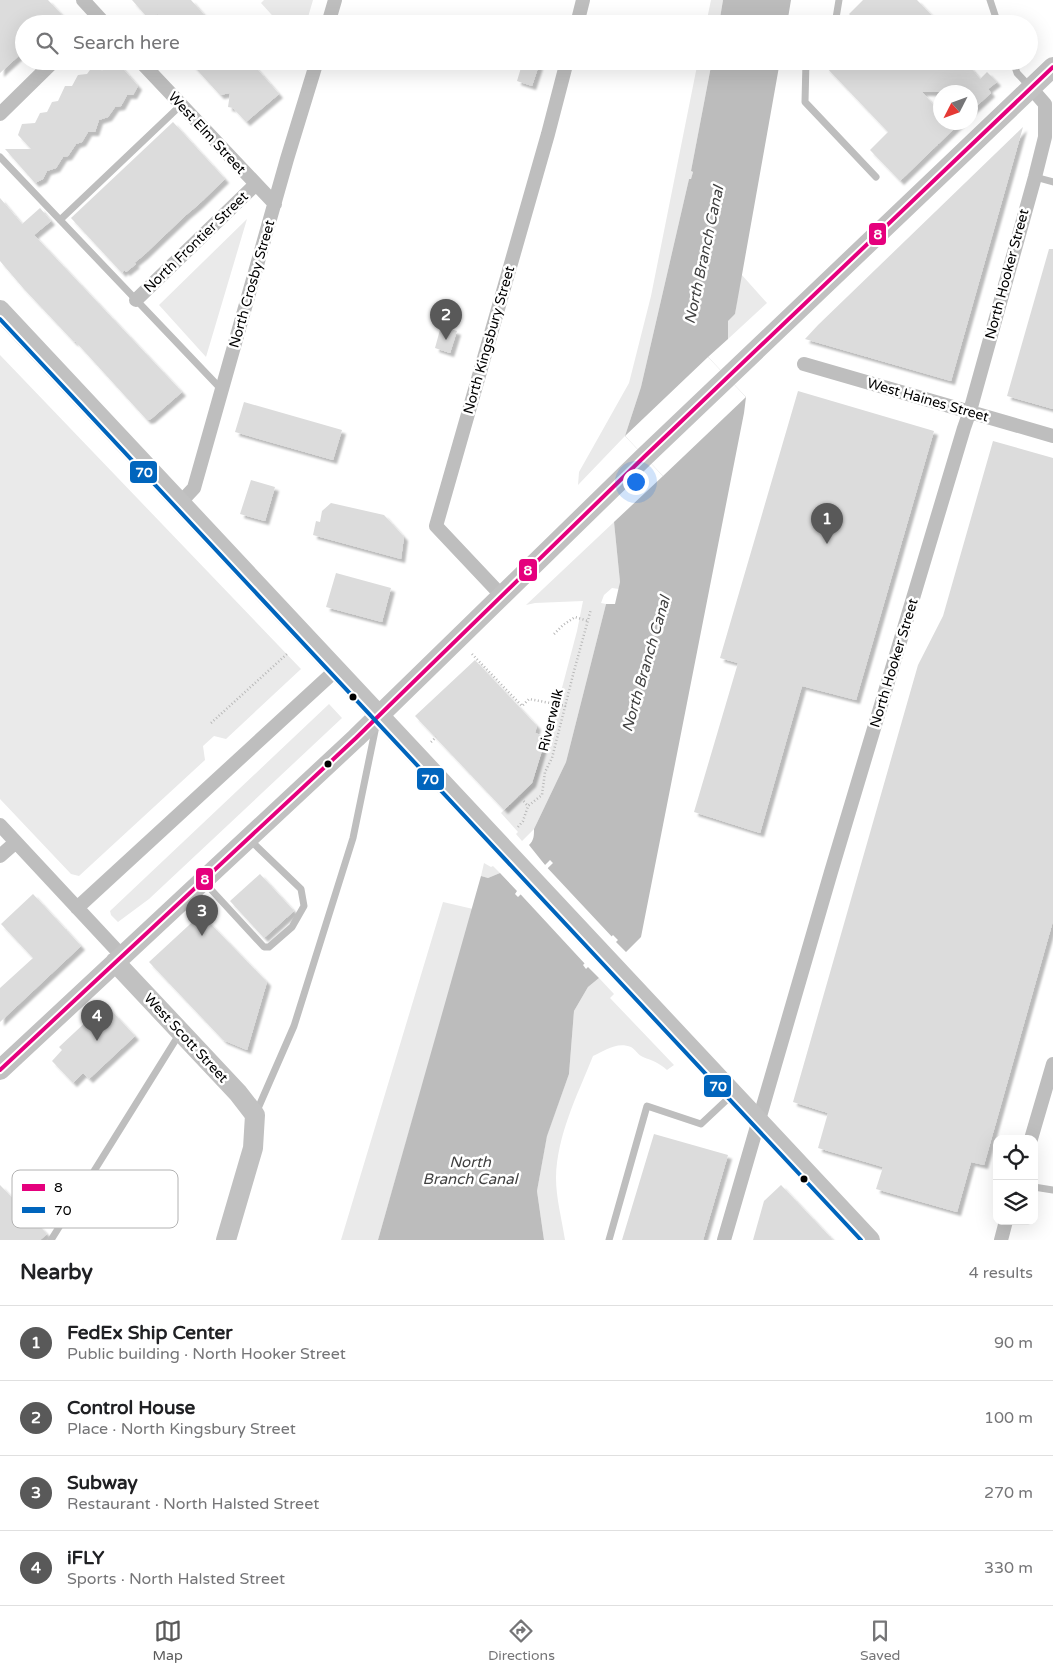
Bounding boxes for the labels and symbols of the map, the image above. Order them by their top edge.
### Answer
north arrow [933,85,978,130]
street label: West Elm Street [165,88,250,178]
water label: North Branch Canal [681,182,728,325]
street label: North Frontier Street [140,187,252,296]
street label: North Hooker Street [981,206,1033,341]
street label: North Crosby Street [226,217,279,350]
line badge: 8 [868,222,887,246]
text: 8 [874,226,883,243]
street label: North Kingsbury Street [460,263,518,416]
pin: 2 [430,299,462,340]
street label: West Haines Street [865,374,991,426]
line badge: 70 [129,460,158,484]
text: 70 [135,464,153,481]
your location [623,469,649,495]
pin: 1 [811,503,843,544]
line badge: 8 [518,558,538,582]
text: 8 [524,562,533,579]
water label: North Branch Canal [618,592,675,734]
street label: North Hooker Street [866,596,922,730]
street label: Riverwalk [535,687,567,753]
unlabelled marker [348,692,358,702]
unlabelled marker [323,759,333,769]
line badge: 70 [416,767,445,791]
text: 70 [421,771,439,788]
line badge: 8 [195,867,214,891]
text: 8 [201,871,210,888]
pin: 3 [186,895,218,936]
street label: West Scott Street [140,990,232,1087]
pin: 4 [81,1000,113,1041]
line badge: 70 [703,1074,732,1098]
text: 70 [709,1078,727,1095]
water label: North Branch Canal [423,1153,520,1188]
legend [12,1170,178,1228]
unlabelled marker [799,1174,809,1184]
text: 8 [54,1179,63,1196]
text: 70 [54,1202,72,1219]

